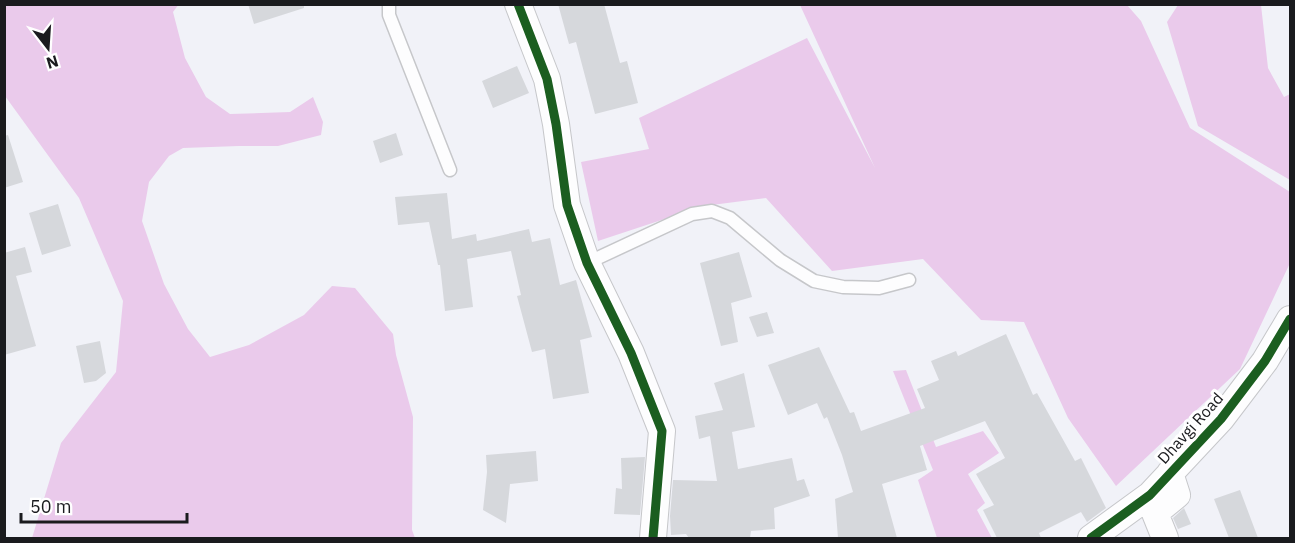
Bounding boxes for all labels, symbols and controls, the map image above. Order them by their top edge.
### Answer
north arrow [18,18,78,78]
text: N [44,51,61,74]
street label: Dhavgi Road [1153,388,1227,468]
scale bar [21,486,188,524]
text: 50 m [30,495,72,518]

